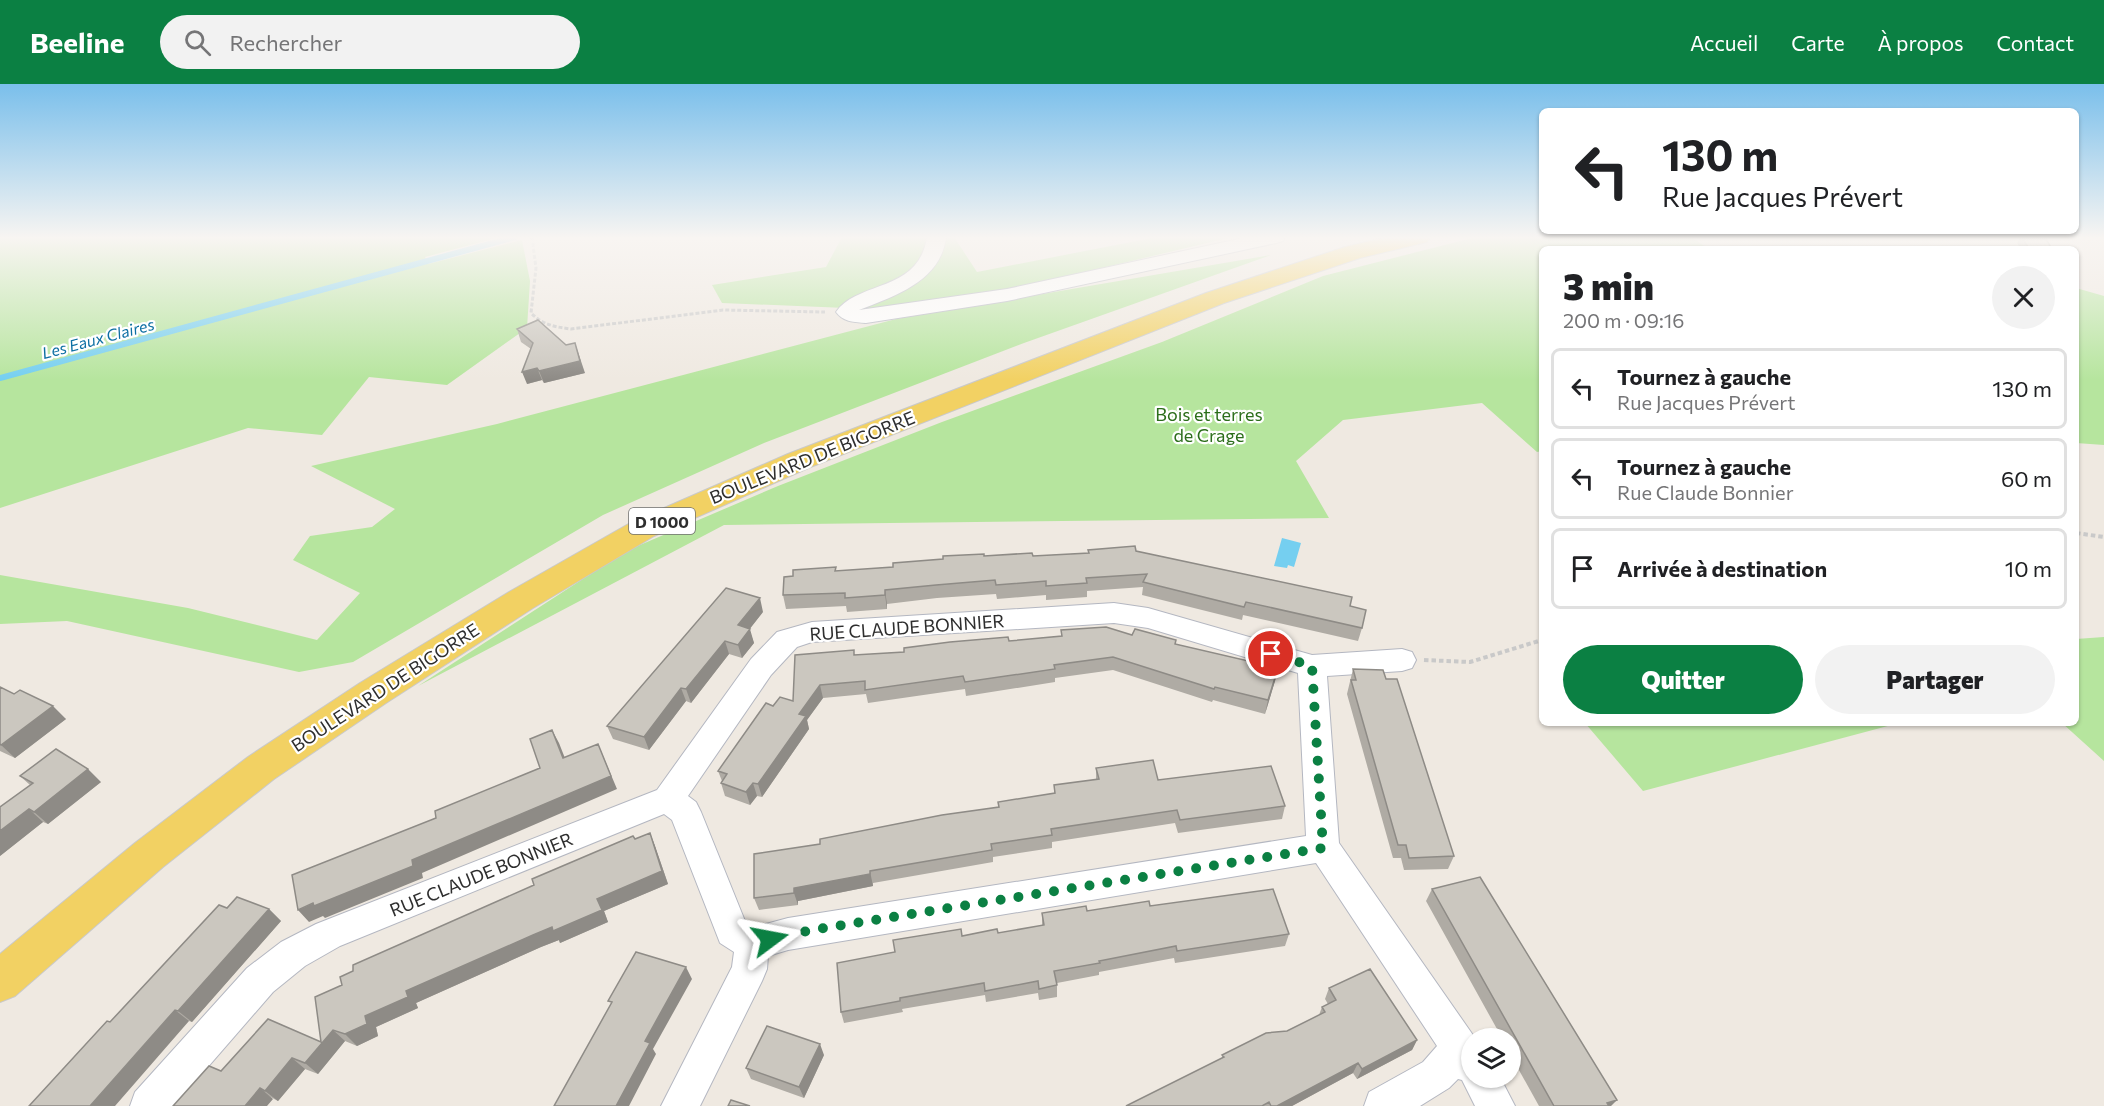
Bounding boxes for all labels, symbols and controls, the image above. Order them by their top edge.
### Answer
search box [160,15,580,69]
text: Beeline [30,25,124,59]
icon: search [181,26,214,59]
text: Rechercher [229,29,342,56]
text: Accueil [1690,30,1758,55]
text: Carte [1791,30,1845,55]
text: À propos [1878,30,1963,55]
text: Contact [1996,30,2074,55]
text: 130 m [1662,128,1778,180]
icon: left [1563,132,1641,210]
text: Rue Jacques Prévert [1662,180,1903,213]
text: 3 min [1563,263,1654,307]
button: close [1992,266,2055,329]
text: 200 m · 09:16 [1563,308,1684,332]
water label: Les Eaux Claires [40,314,156,362]
text: Tournez à gauche [1617,363,1791,390]
icon: left [1566,372,1599,405]
text: 130 m [1992,375,2052,402]
text: Rue Jacques Prévert [1617,390,1796,414]
park label: Bois et terres de Crage [1155,403,1263,446]
street label: BOULEVARD DE BIGORRE [706,406,918,508]
text: Tournez à gauche [1617,453,1791,480]
icon: left [1566,462,1599,495]
text: 60 m [2001,465,2052,492]
text: Rue Claude Bonnier [1617,480,1794,504]
road number: D 1000 [629,508,695,534]
icon: arrive [1566,552,1599,585]
text: Arrivée à destination [1617,555,1827,582]
text: 10 m [2005,555,2052,582]
street label: RUE CLAUDE BONNIER [809,609,1005,645]
street label: BOULEVARD DE BIGORRE [287,618,483,756]
pin [1245,628,1296,679]
icon: arrive [1254,637,1287,670]
button: Quitter [1563,645,1803,714]
button: Partager [1815,645,2055,714]
street label: RUE CLAUDE BONNIER [386,827,576,921]
position arrow [738,907,802,971]
map controls [1461,1028,1521,1088]
button: layers [1461,1028,1521,1088]

